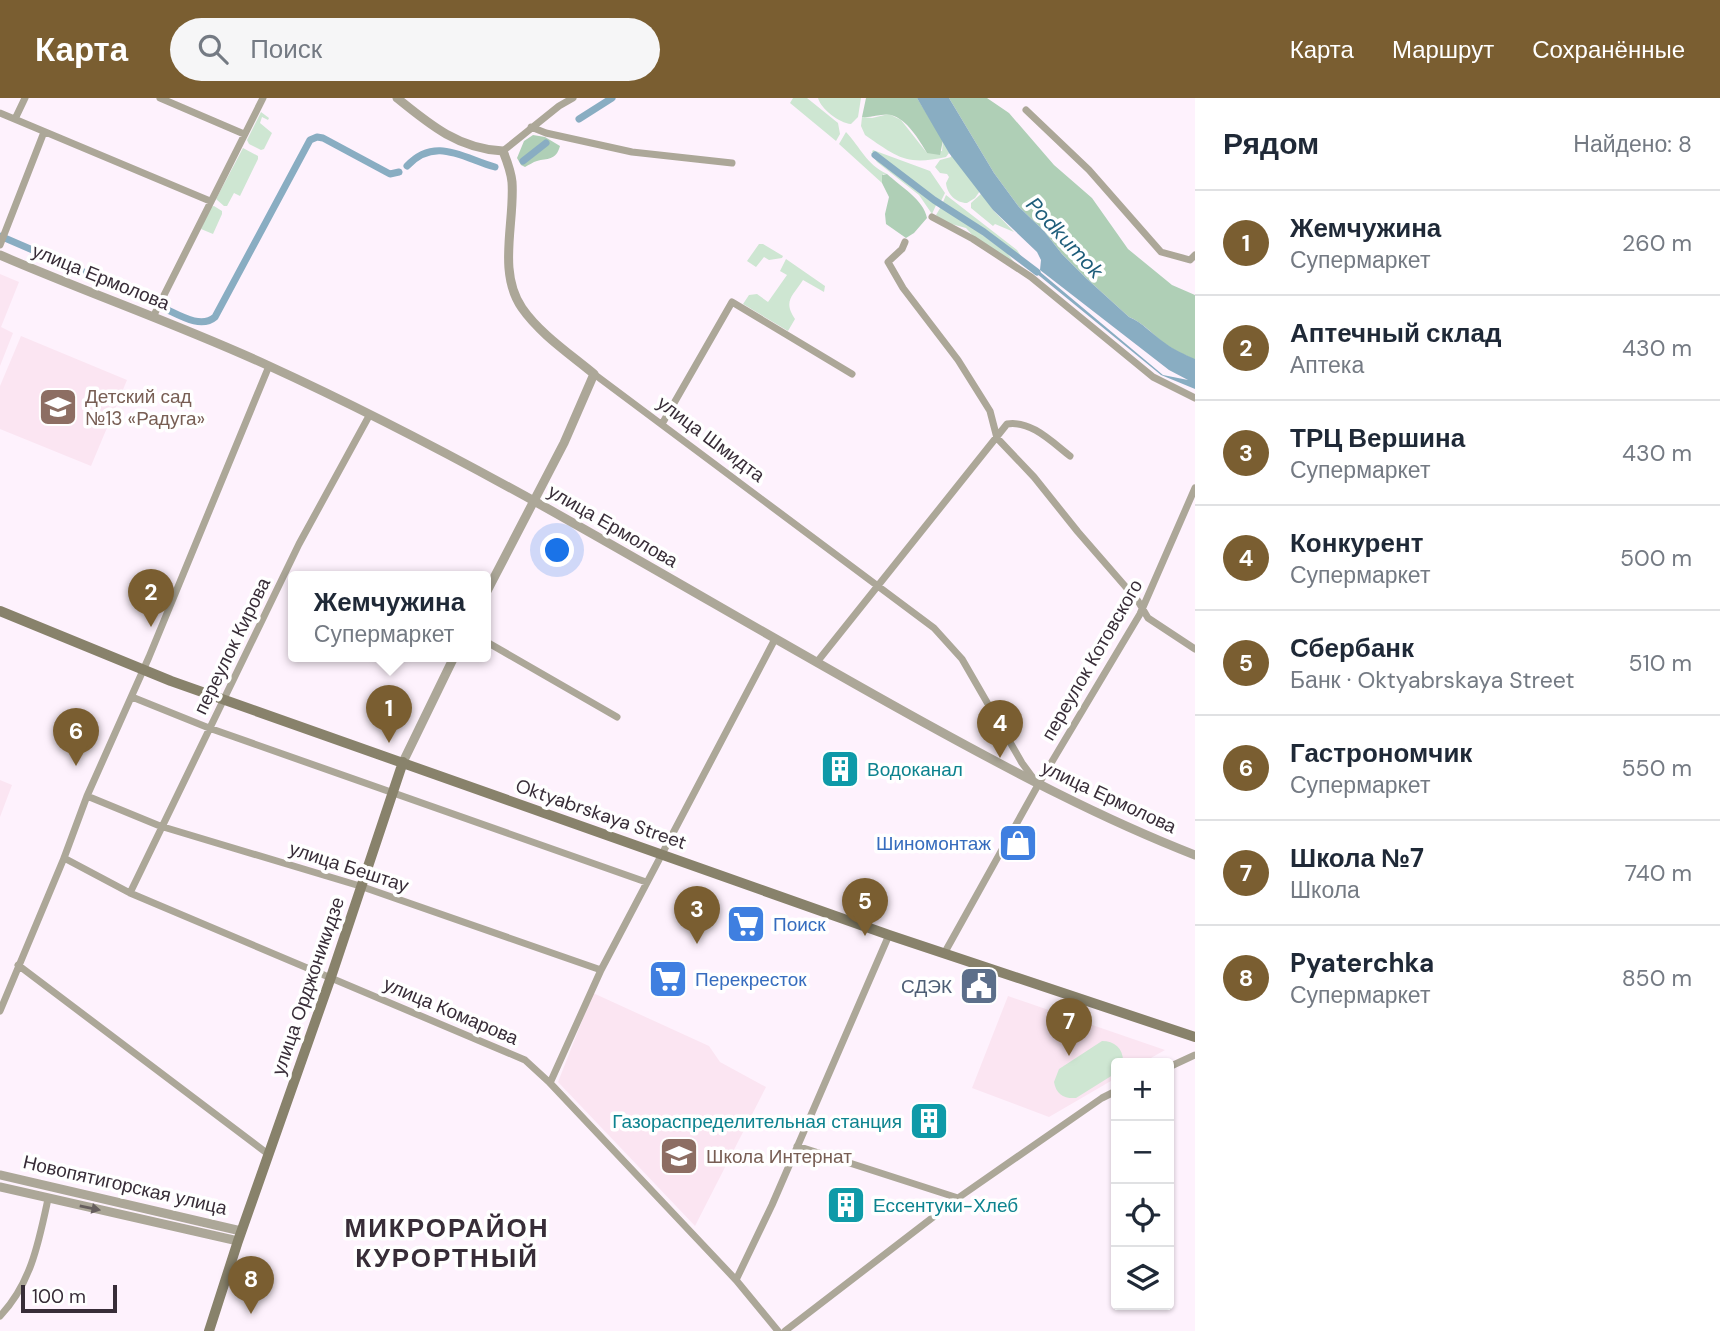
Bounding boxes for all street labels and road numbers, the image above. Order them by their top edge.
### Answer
street label: улица Ермолова [29,238,174,316]
street label: улица Шмидта [652,390,770,488]
street label: улица Ермолова [544,479,683,574]
street label: переулок Кирова [188,573,276,719]
street label: переулок Котовского [1036,575,1148,745]
street label: улица Ермолова [1038,755,1181,839]
street label: Oktyabrskaya Street [512,773,690,855]
street label: улица Бештау [286,836,412,898]
street label: улица Орджоникидзе [266,894,350,1078]
street label: улица Комарова [380,971,523,1051]
street label: Новопятигорская улица [21,1149,230,1221]

